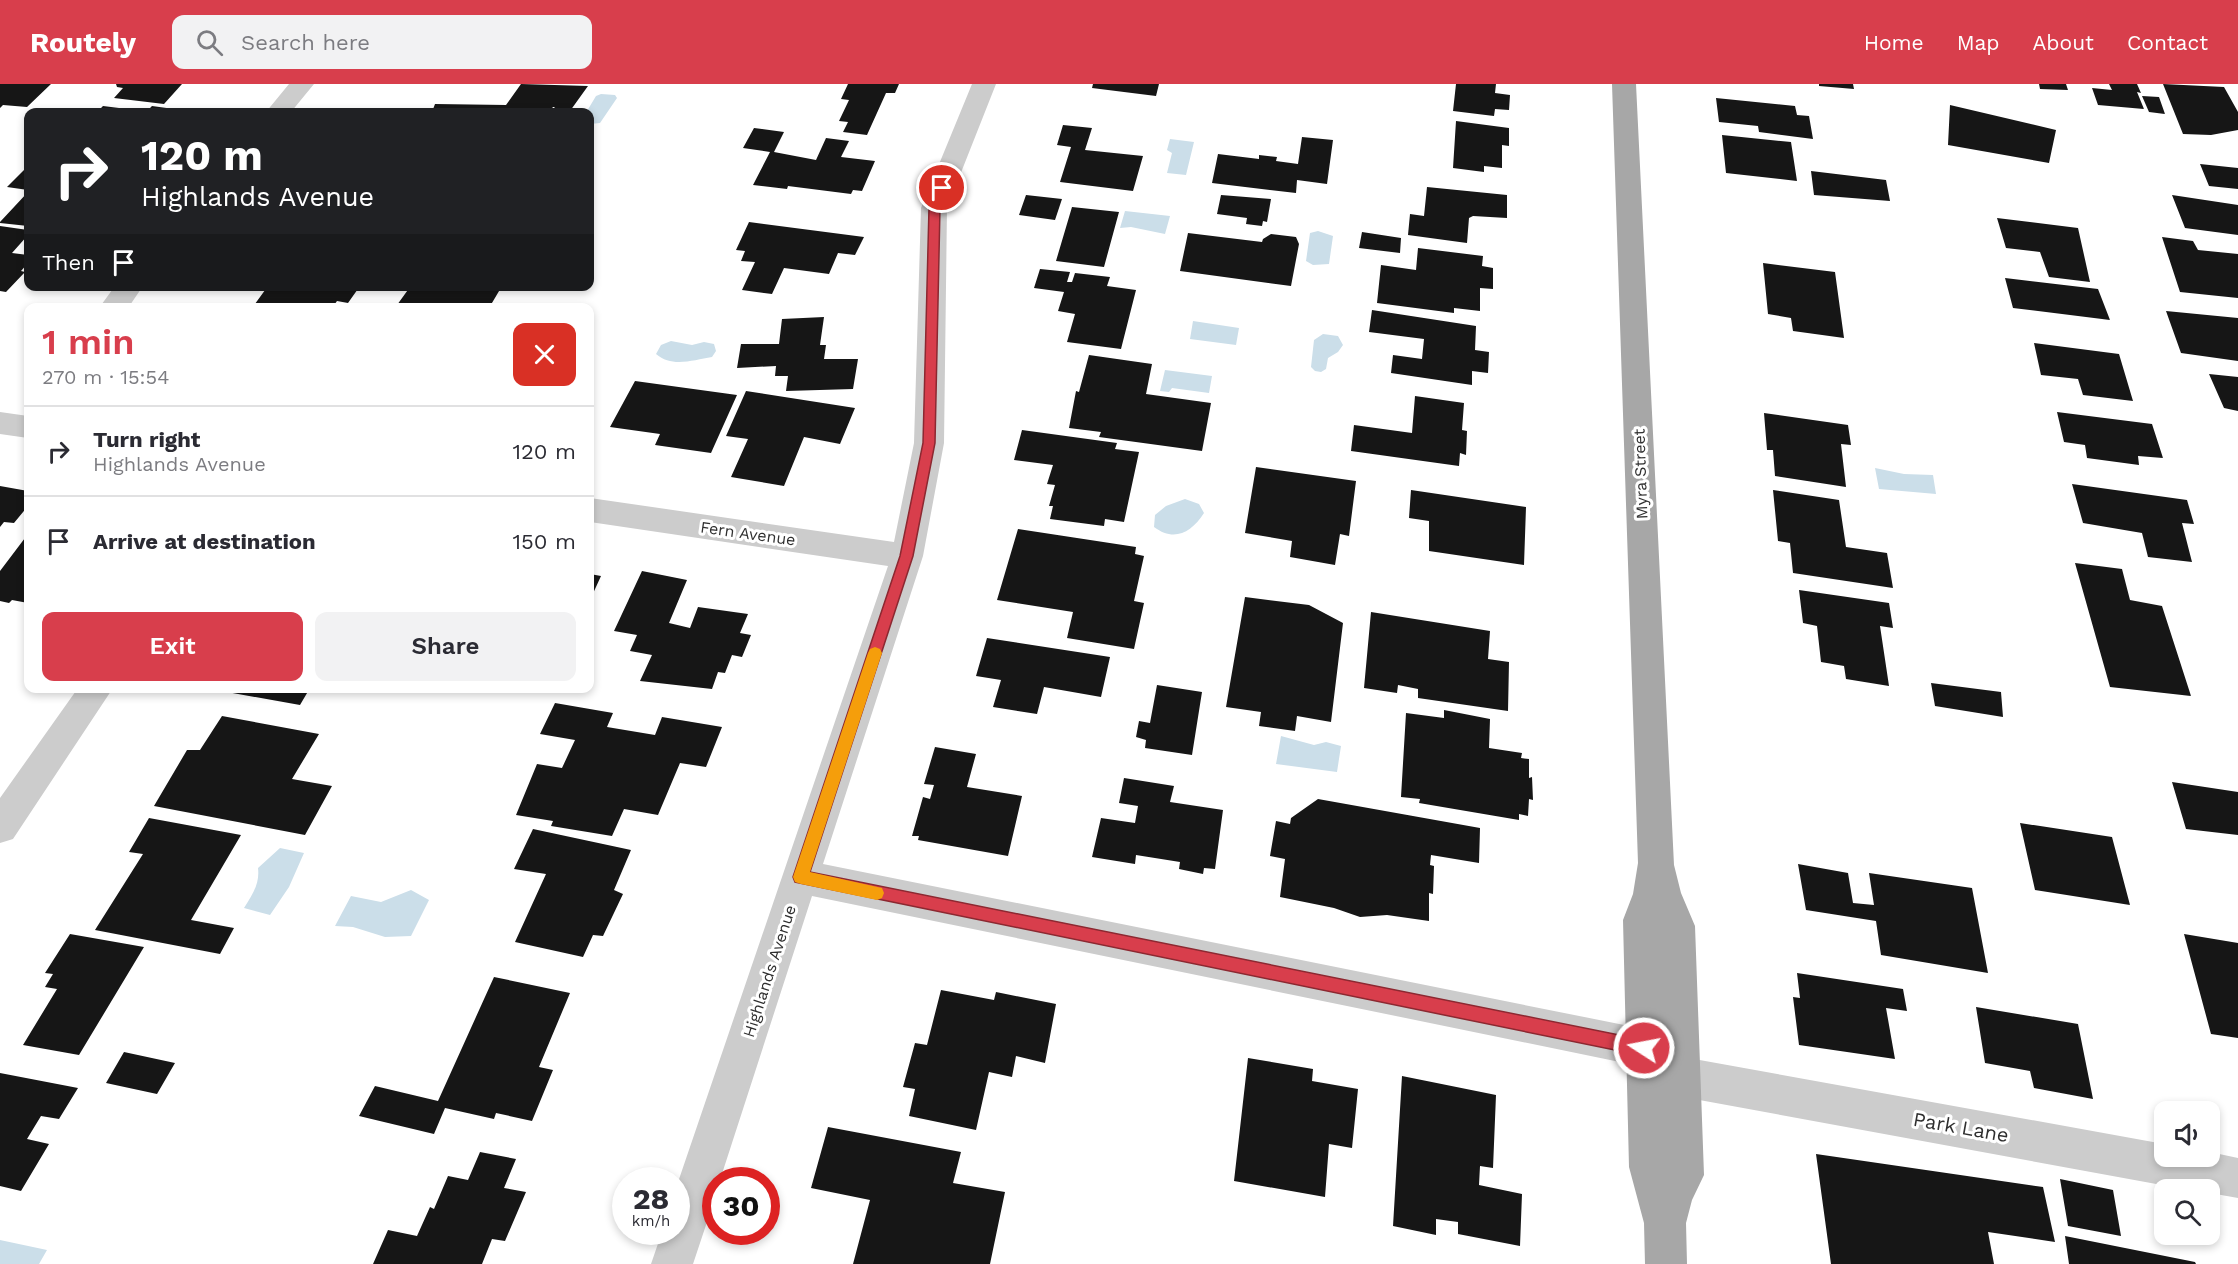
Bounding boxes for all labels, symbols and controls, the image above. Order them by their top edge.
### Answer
search box [172,15,592,69]
text: Routely [30,26,136,59]
icon: search [193,26,226,59]
text: Search here [241,30,370,55]
text: Home [1864,30,1924,55]
text: Map [1957,30,2000,55]
text: About [2033,30,2094,55]
text: Contact [2127,30,2208,55]
text: 120 m [141,131,263,180]
icon: right [42,132,120,210]
pin [916,162,967,213]
icon: arrive [925,171,958,204]
text: Highlands Avenue [141,181,374,213]
icon: arrive [107,246,140,279]
text: Then [42,250,95,275]
text: 1 min [42,321,134,363]
button: close [513,323,576,386]
text: 270 m · 15:54 [42,365,169,389]
text: Turn right [93,427,200,452]
street label: Myra Street [1629,428,1652,520]
icon: right [42,435,75,468]
text: 120 m [512,439,576,464]
text: Highlands Avenue [93,452,266,476]
street label: Fern Avenue [699,517,797,550]
icon: arrive [42,525,75,558]
text: Arrive at destination [93,529,316,554]
text: 150 m [512,529,576,554]
button: Exit [42,612,303,681]
button: Share [315,612,576,681]
street label: Highlands Avenue [739,903,800,1040]
position arrow [1612,1016,1676,1080]
map controls [2154,1101,2220,1245]
button: sound [2154,1101,2220,1167]
street label: Park Lane [1911,1107,2011,1147]
speed limit sign: 30 [702,1167,780,1245]
button: search [2154,1179,2220,1245]
text: 28 [633,1181,669,1216]
text: km/h [632,1212,670,1230]

